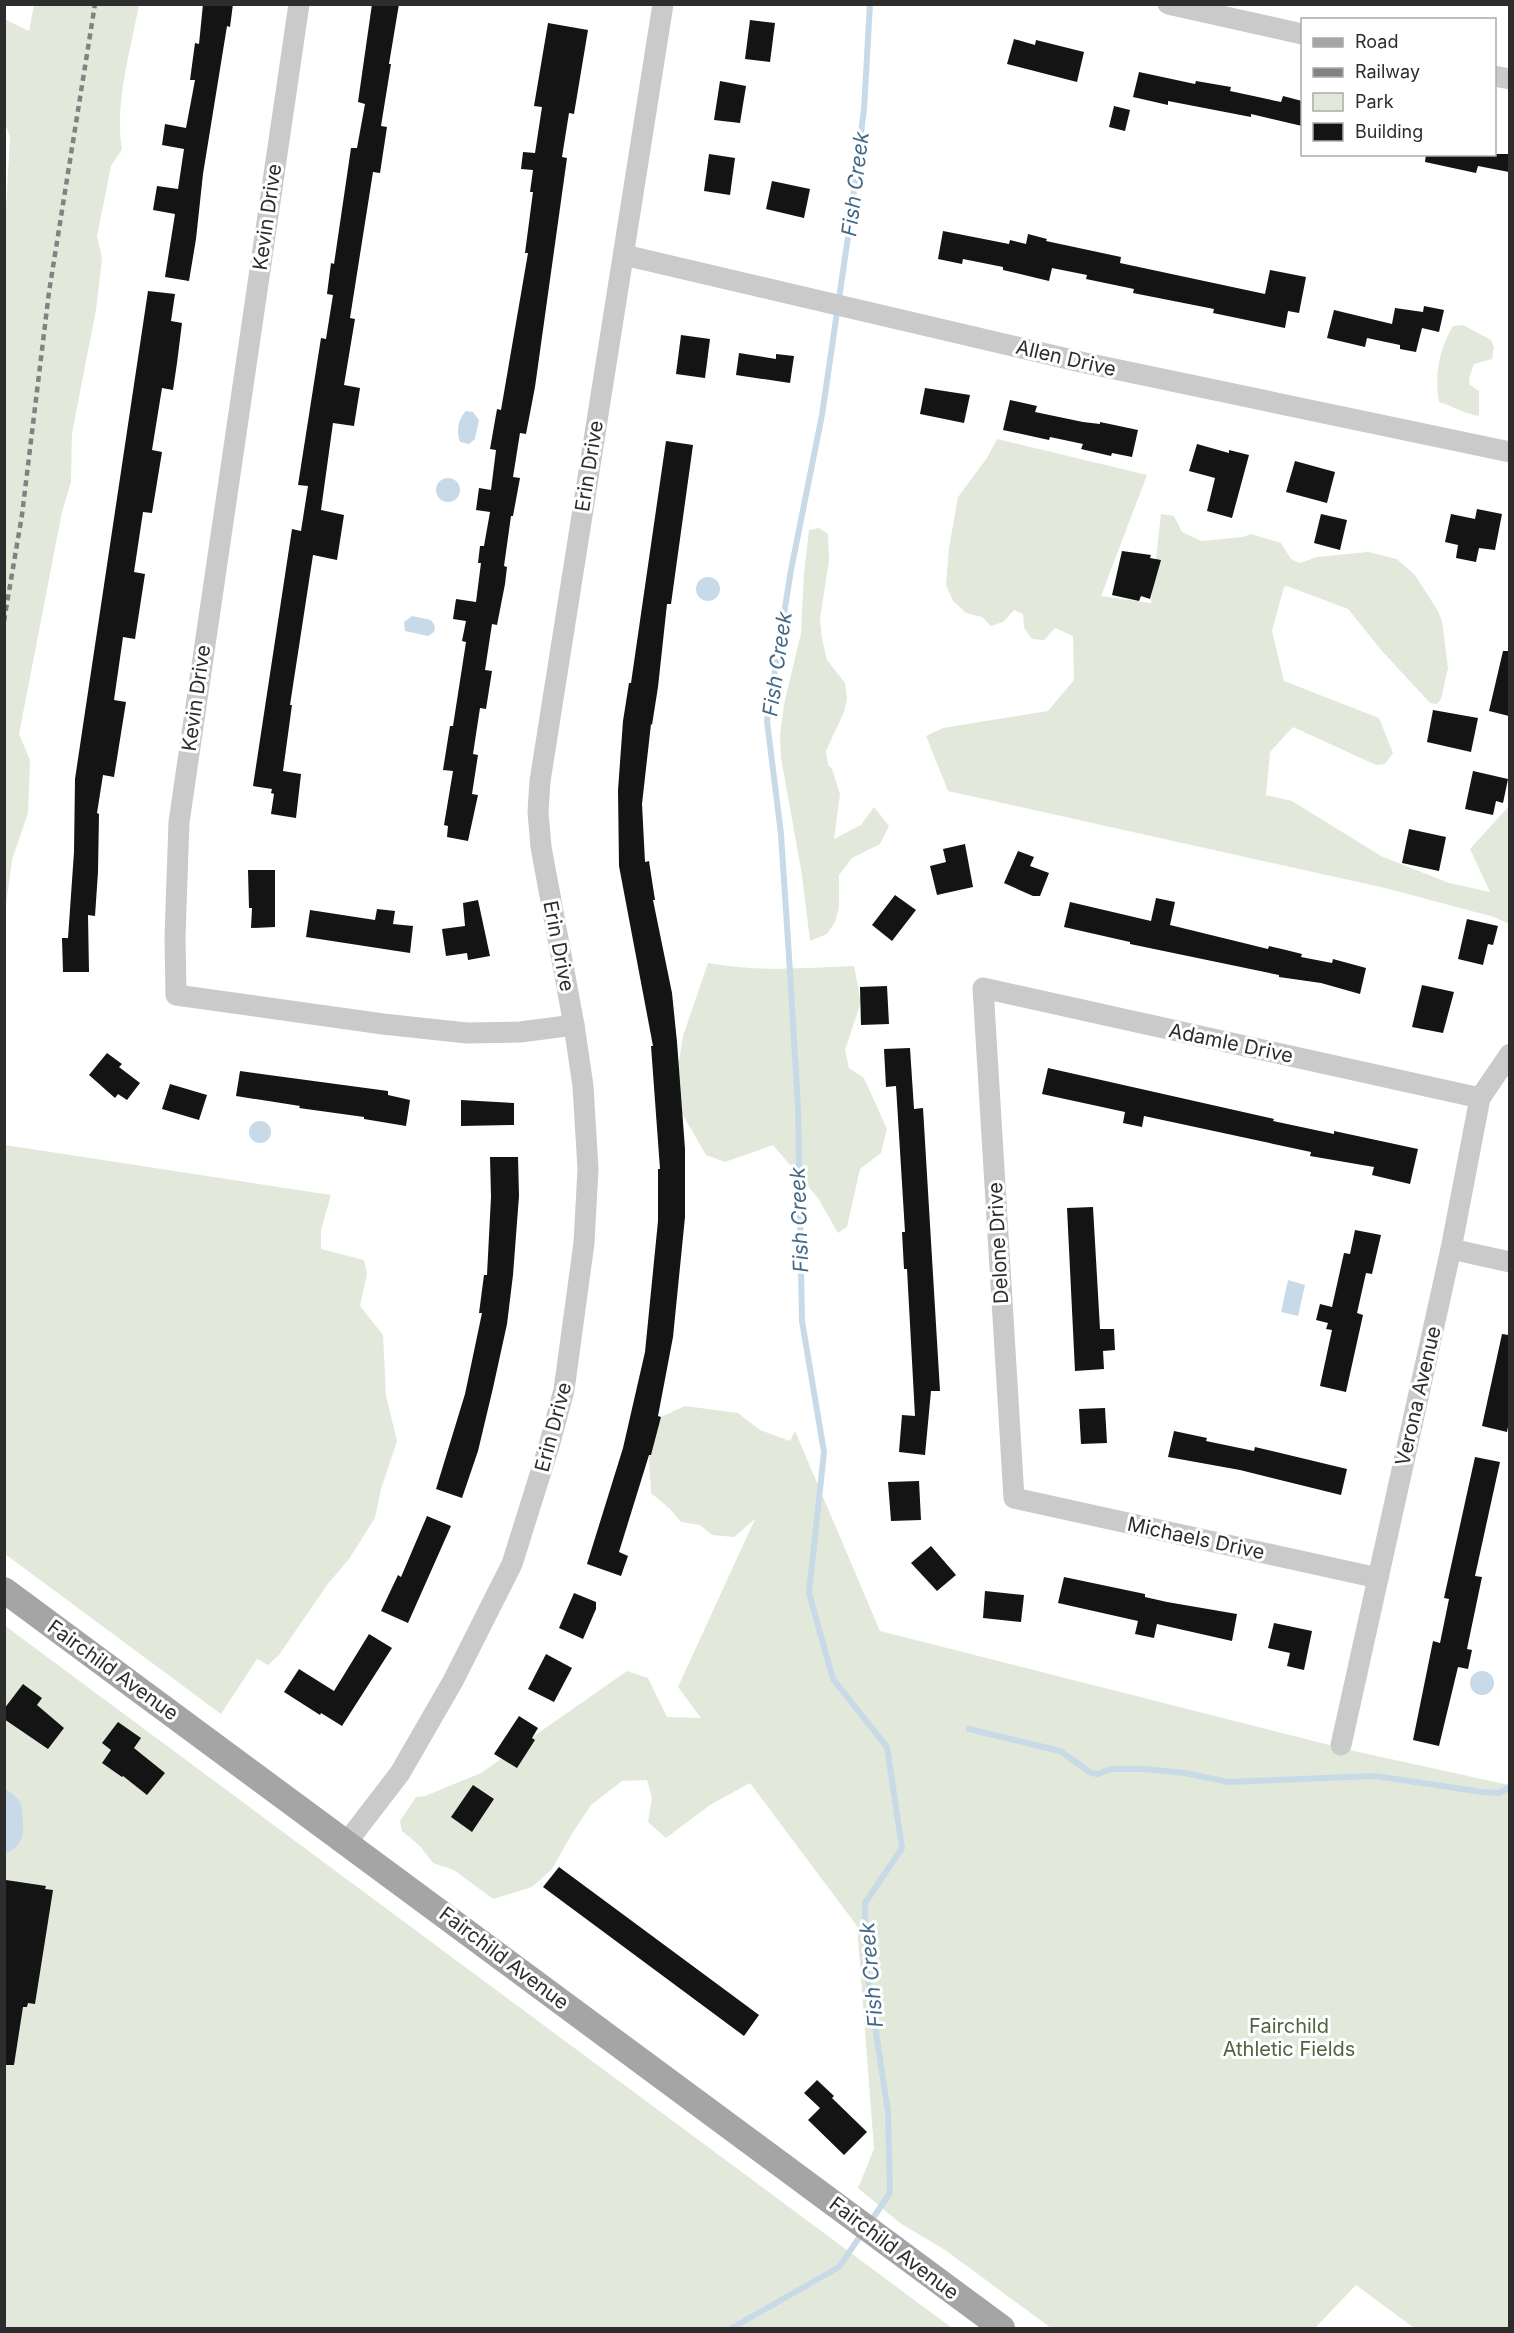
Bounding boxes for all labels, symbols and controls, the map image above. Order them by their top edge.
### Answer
legend [1301,18,1496,156]
text: Road [1355,31,1398,52]
text: Railway [1355,61,1420,82]
text: Park [1355,91,1394,112]
text: Building [1355,121,1423,142]
water label: Fish Creek [836,130,874,238]
street label: Kevin Drive [248,162,286,272]
street label: Allen Drive [1014,335,1118,381]
street label: Erin Drive [570,419,608,513]
water label: Fish Creek [757,610,797,718]
street label: Kevin Drive [177,643,215,753]
street label: Erin Drive [538,899,580,993]
street label: Adamle Drive [1167,1018,1295,1068]
water label: Fish Creek [785,1166,813,1273]
street label: Delone Drive [983,1182,1013,1304]
street label: Verona Avenue [1390,1324,1446,1468]
street label: Erin Drive [530,1380,576,1474]
street label: Michaels Drive [1125,1512,1267,1564]
street label: Fairchild Avenue [43,1615,183,1725]
street label: Fairchild Avenue [435,1902,573,2014]
water label: Fish Creek [854,1921,888,2029]
park label: Fairchild Athletic Fields [1223,2014,1355,2061]
street label: Fairchild Avenue [825,2192,963,2304]

